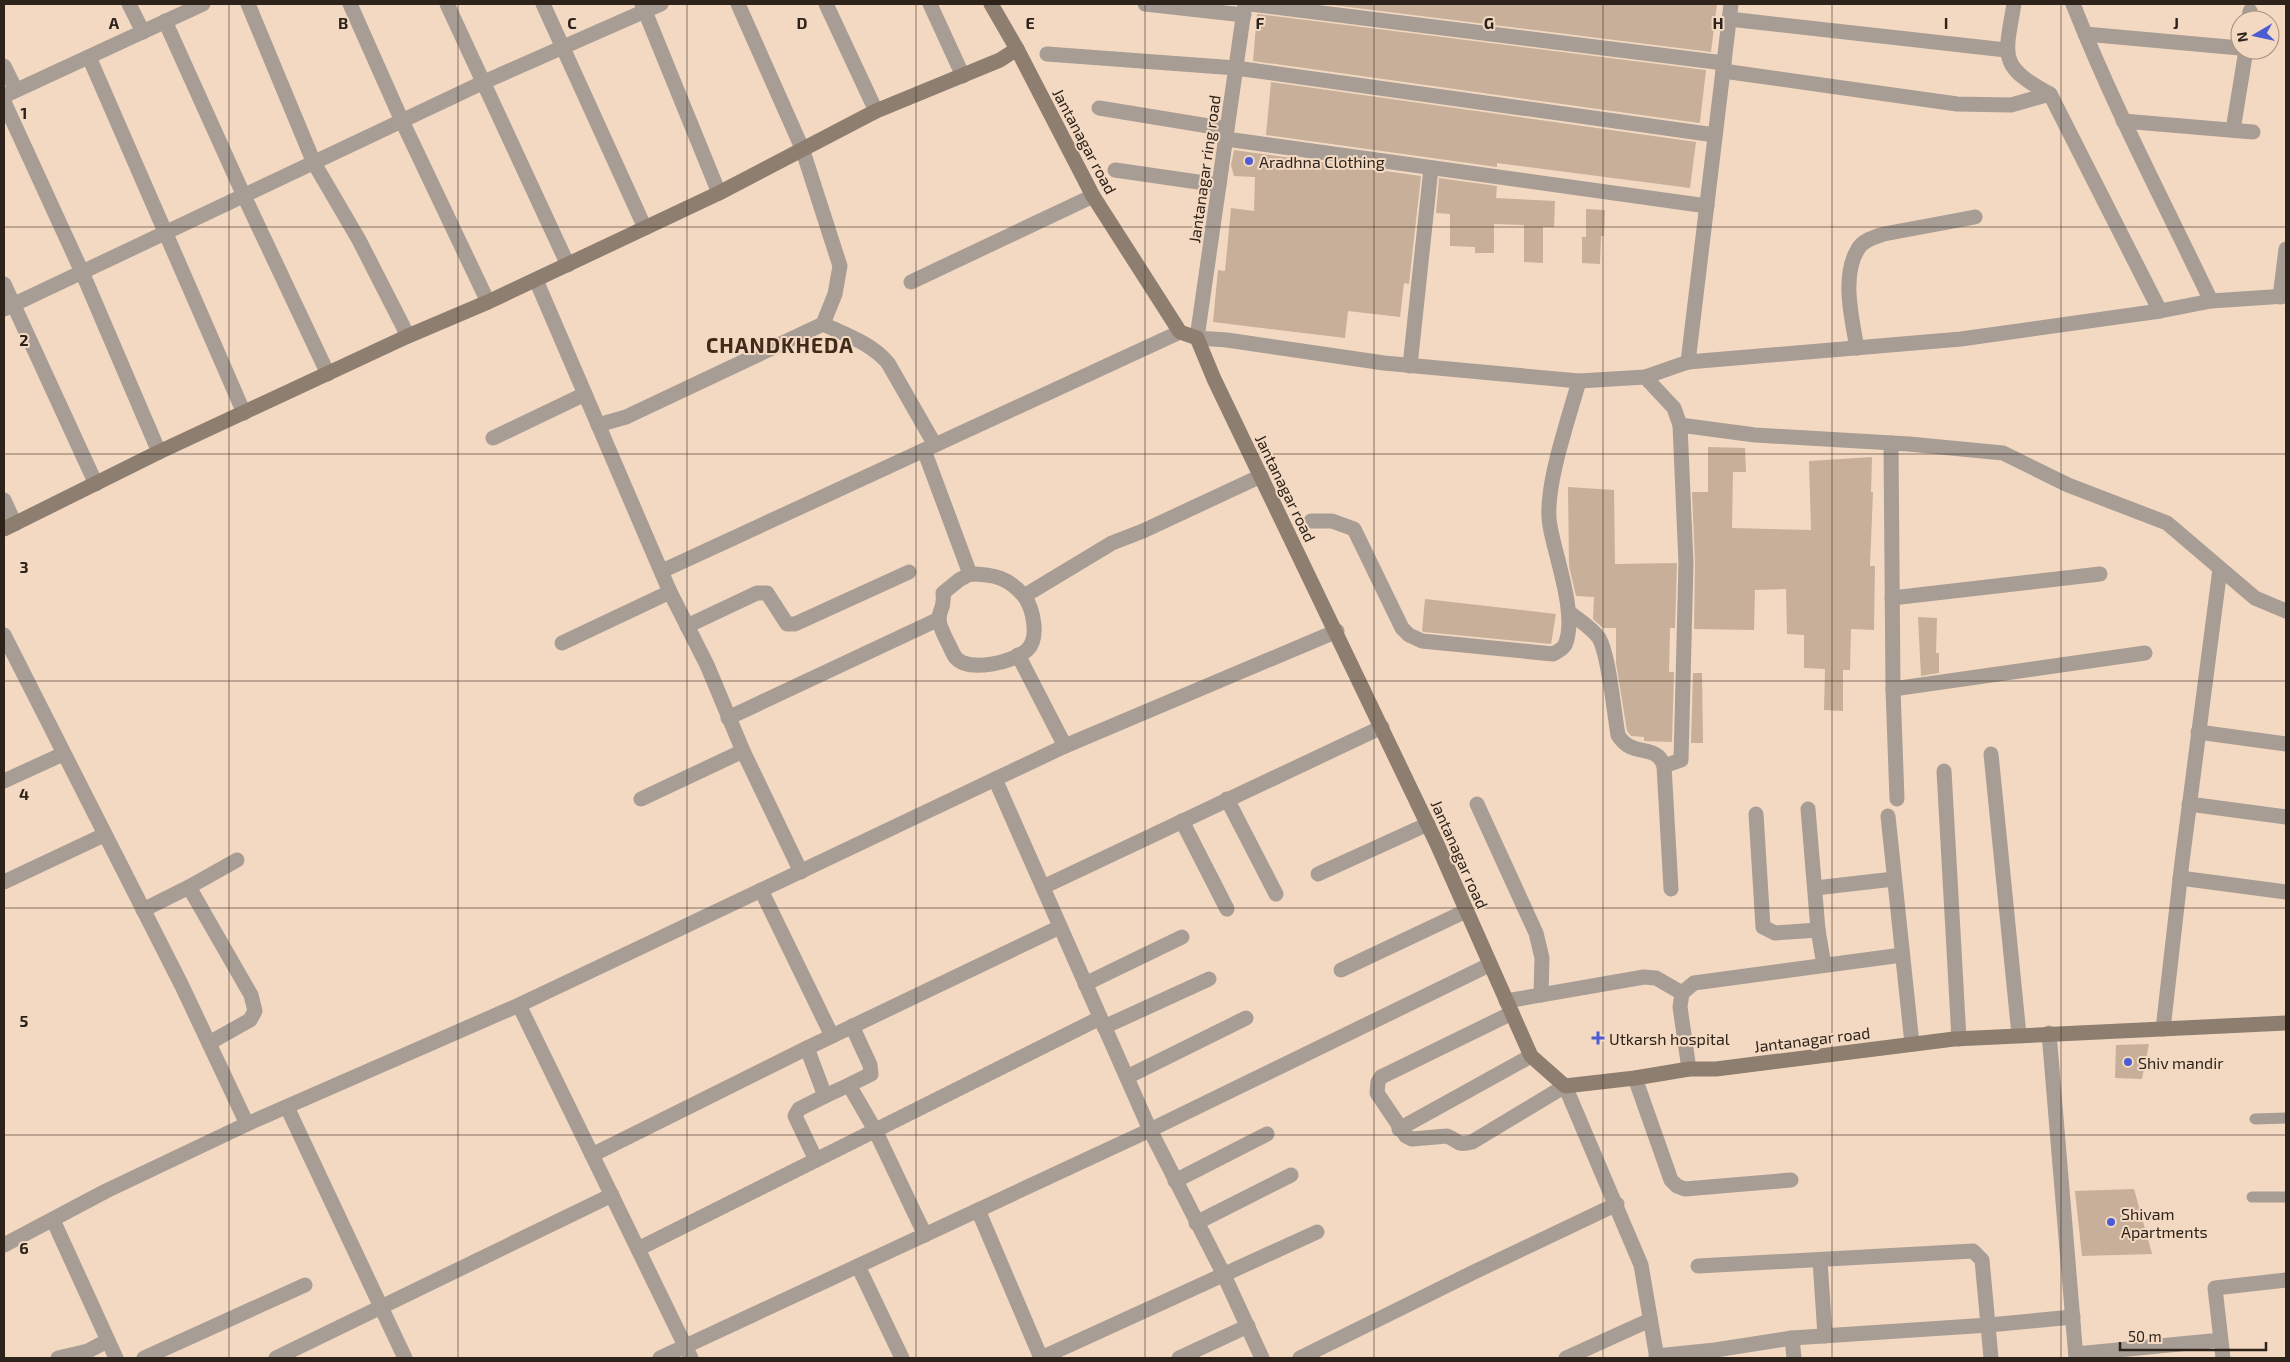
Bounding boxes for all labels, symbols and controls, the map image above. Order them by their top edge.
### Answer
north arrow [2230,10,2280,60]
text: A [109,13,120,32]
text: B [338,13,348,32]
text: C [567,13,577,32]
text: D [797,13,808,32]
text: E [1025,13,1035,32]
text: F [1256,13,1265,32]
text: G [1484,13,1494,32]
text: H [1712,13,1724,32]
text: I [1944,13,1948,32]
text: J [2173,13,2179,32]
text: N [2232,31,2251,43]
street label: Jantanagar road [1049,85,1121,197]
street label: Jantanagar ring road [1184,94,1224,244]
text: 1 [21,103,27,122]
place label: Aradhna Clothing [1259,152,1385,171]
marker: Aradhna Clothing [1243,155,1255,167]
text: 2 [19,330,29,349]
district label: CHANDKHEDA [706,332,854,357]
street label: Jantanagar road [1252,431,1320,545]
text: 3 [19,557,29,576]
text: 4 [19,784,29,803]
street label: Jantanagar road [1428,797,1492,911]
text: 5 [20,1011,29,1030]
street label: Jantanagar road [1753,1022,1871,1056]
place label: Utkarsh hospital [1609,1029,1730,1048]
marker: Utkarsh hospital [1591,1031,1605,1045]
place label: Shiv mandir [2138,1053,2224,1072]
marker: Shiv mandir [2122,1056,2134,1068]
place label: Shivam Apartments [2121,1204,2208,1241]
marker: Shivam Apartments [2105,1216,2117,1228]
text: 6 [19,1238,29,1257]
scale bar [2120,1320,2266,1352]
text: 50 m [2128,1327,2162,1345]

